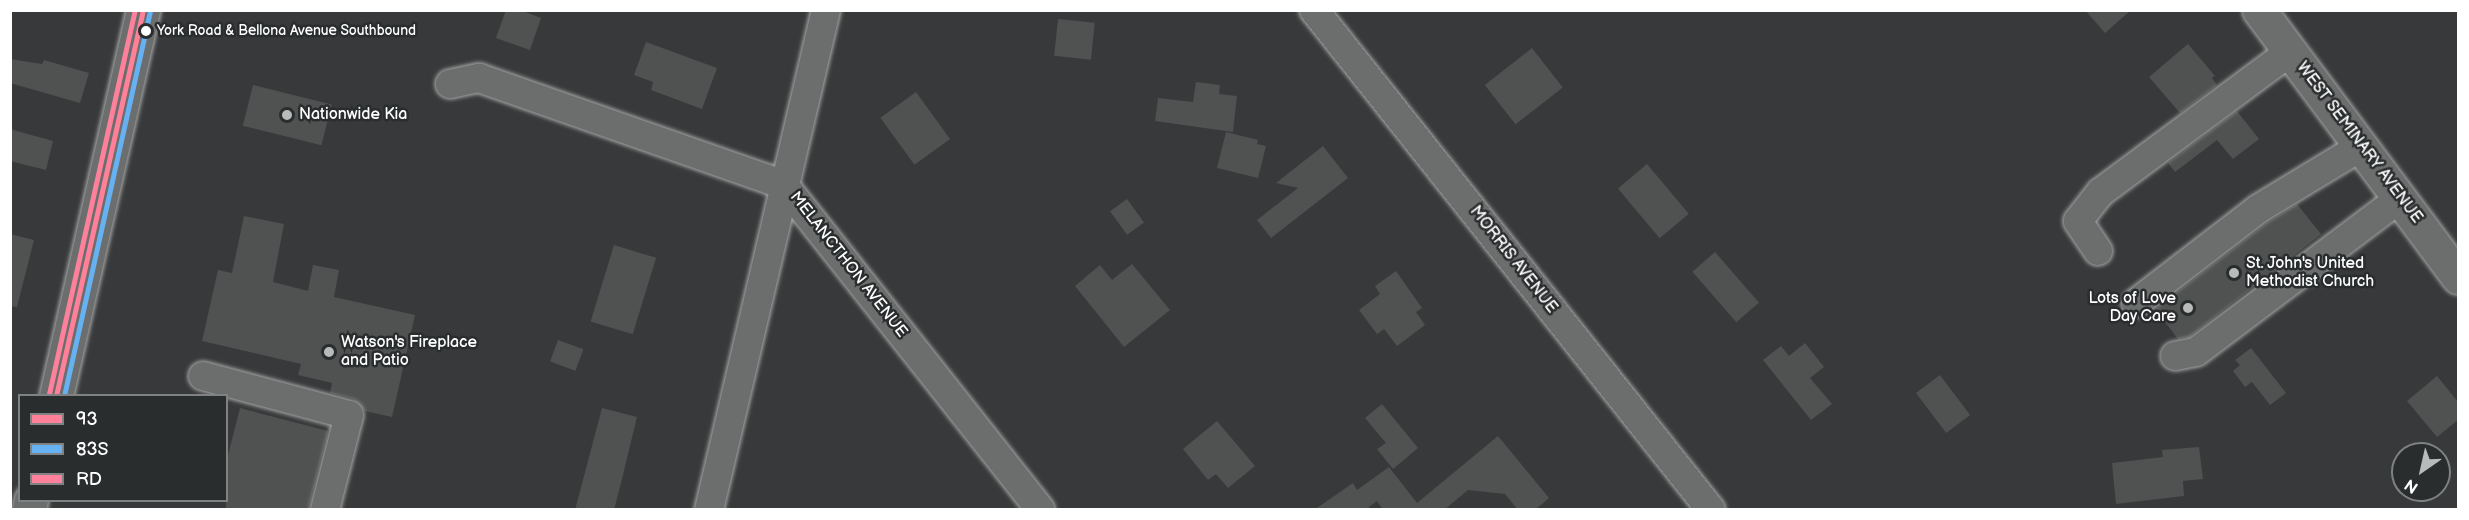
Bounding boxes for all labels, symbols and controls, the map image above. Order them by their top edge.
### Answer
place label: York Road & Bellona Avenue Southbound [157,23,416,39]
marker: York Road & Bellona Avenue Southbound [140,25,152,37]
street label: WEST SEMINARY AVENUE [2292,58,2426,228]
place label: Nationwide Kia [299,105,407,125]
marker: Nationwide Kia [280,108,294,122]
street label: MELANCTHON AVENUE [785,188,911,342]
street label: MORRIS AVENUE [1465,203,1561,317]
place label: St. John's United Methodist Church [2246,254,2374,292]
marker: St. John's United Methodist Church [2227,266,2241,280]
place label: Lots of Love Day Care [2088,289,2176,327]
marker: Lots of Love Day Care [2181,301,2195,315]
place label: Watson's Fireplace and Patio [341,333,477,371]
marker: Watson's Fireplace and Patio [322,345,336,359]
legend [18,394,228,502]
text: 93 [76,409,97,430]
text: 83S [76,439,108,460]
north arrow [2391,442,2451,502]
text: RD [76,469,102,490]
text: N [2401,474,2422,497]

